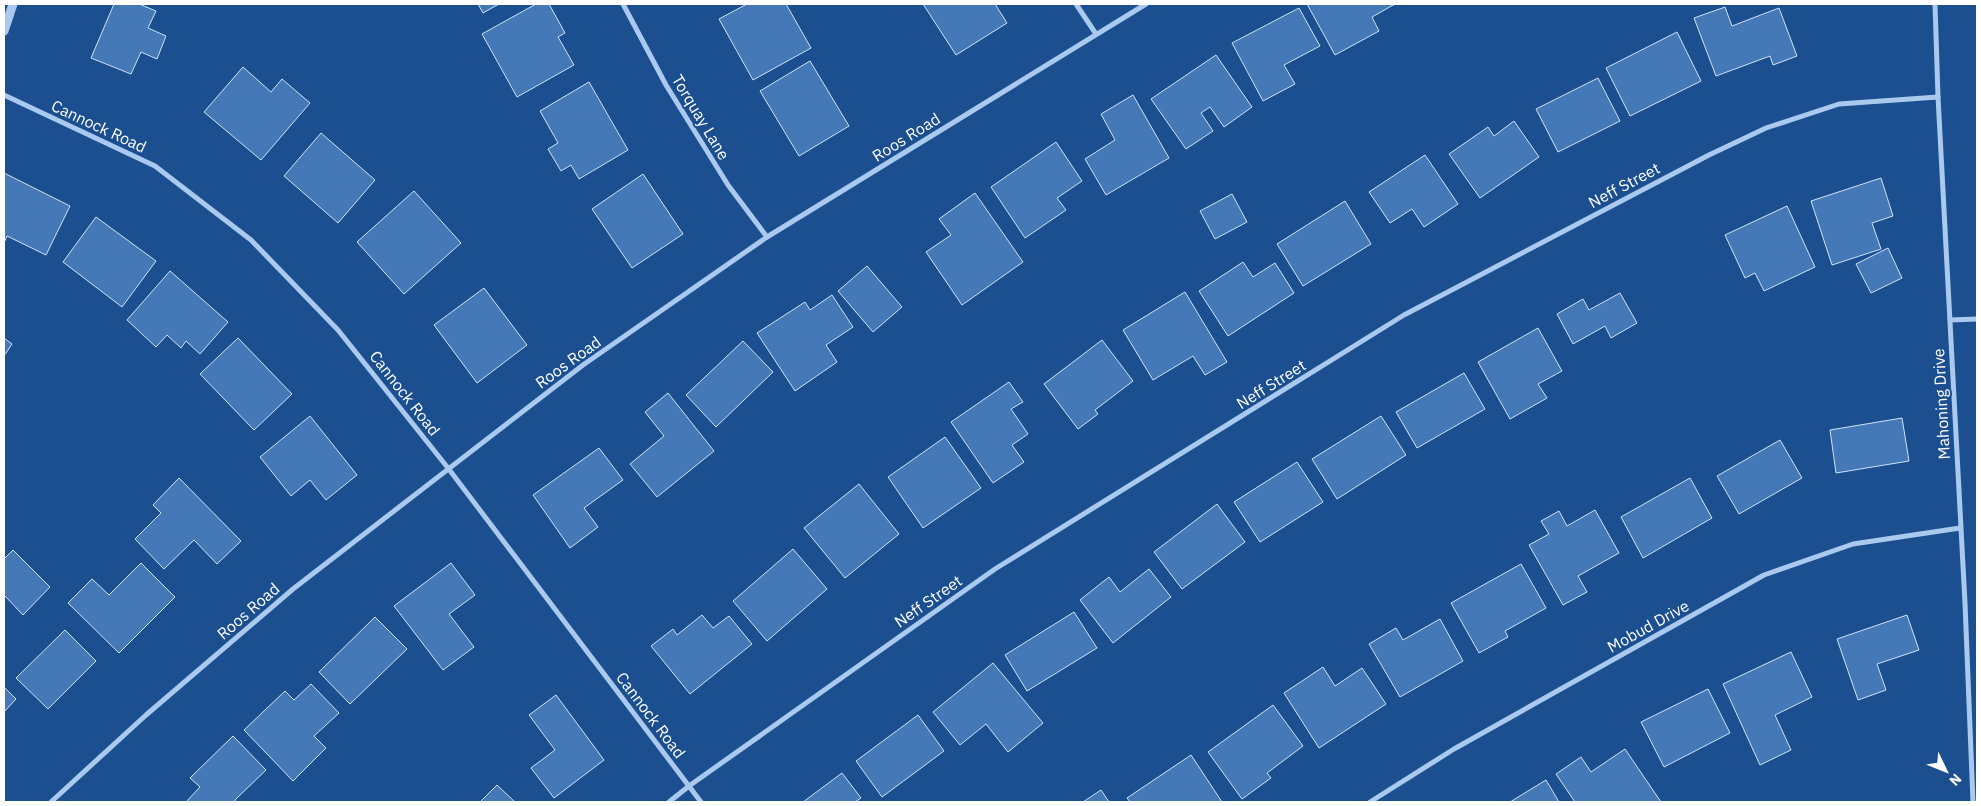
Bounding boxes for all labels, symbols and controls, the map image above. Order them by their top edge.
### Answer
street label: Torquay Lane [668,71,734,163]
street label: Cannock Road [48,95,150,157]
street label: Roos Road [868,108,944,166]
street label: Neff Street [1585,158,1663,212]
street label: Roos Road [531,331,605,393]
street label: Cannock Road [366,346,444,440]
street label: Mahoning Drive [1928,348,1954,460]
street label: Neff Street [1233,355,1309,413]
street label: Neff Street [890,570,966,632]
street label: Roos Road [213,578,283,644]
street label: Mobud Drive [1604,595,1693,657]
street label: Cannock Road [612,668,690,762]
north arrow [1921,746,1971,796]
text: N [1945,770,1966,790]

